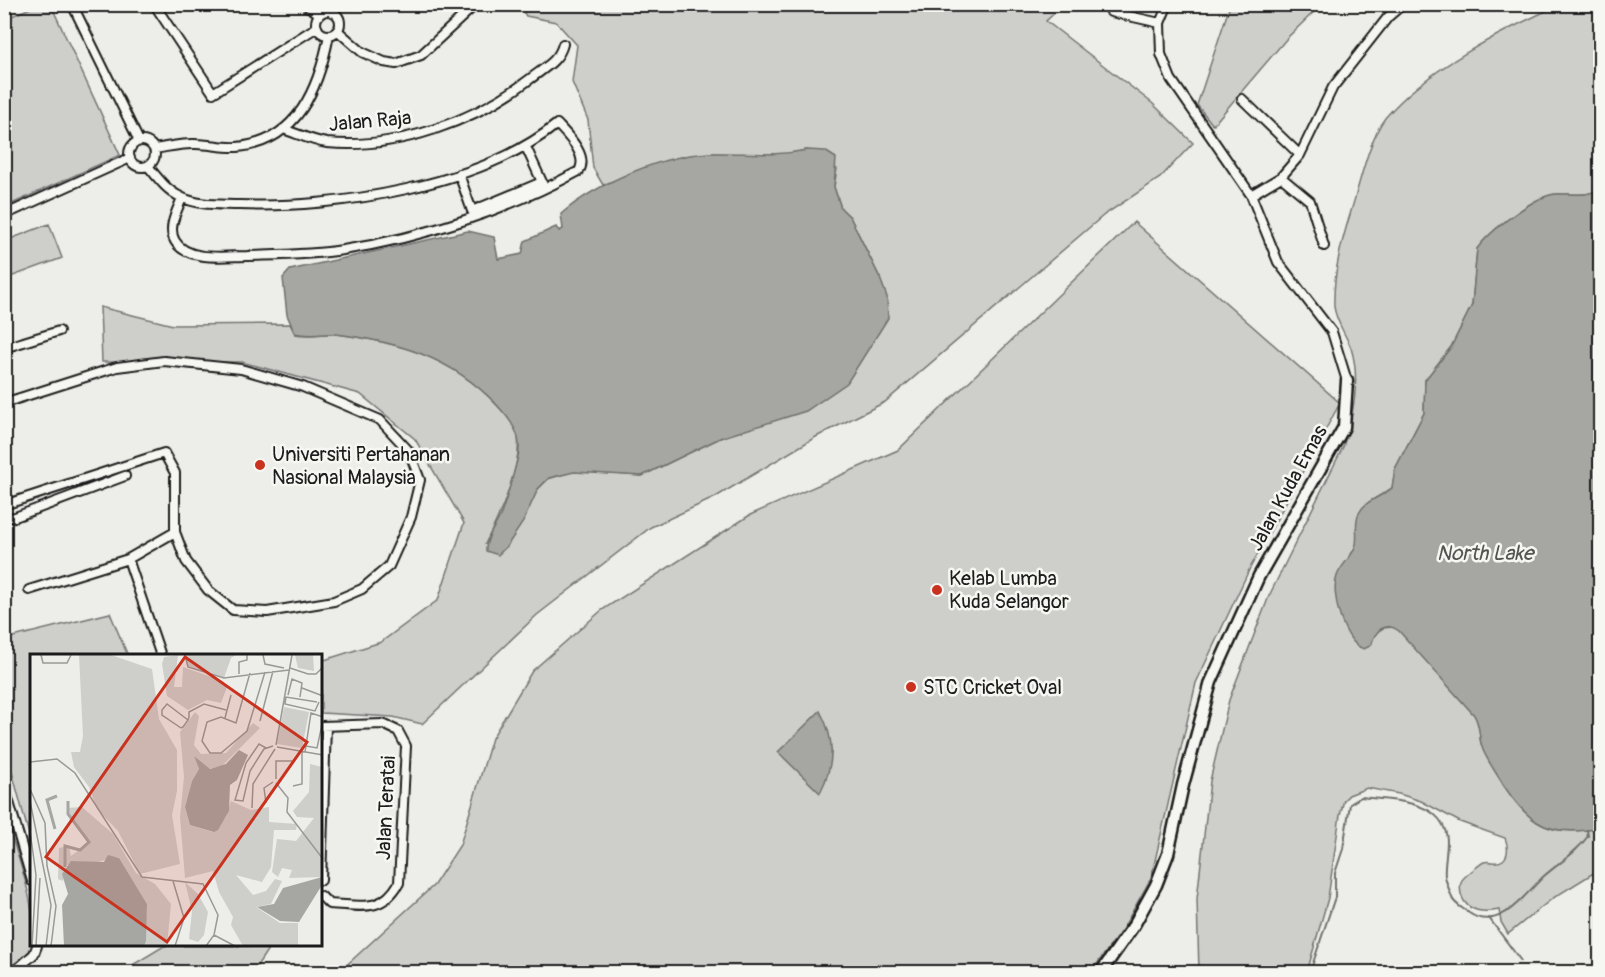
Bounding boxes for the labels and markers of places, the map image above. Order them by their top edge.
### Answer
place label: Universiti Pertahanan Nasional Malaysia [272,442,450,490]
marker: Universiti Pertahanan Nasional Malaysia [253,458,267,472]
place label: Kelab Lumba Kuda Selangor [949,566,1069,614]
marker: Kelab Lumba Kuda Selangor [930,583,944,597]
place label: STC Cricket Oval [923,675,1062,700]
marker: STC Cricket Oval [904,680,918,694]

